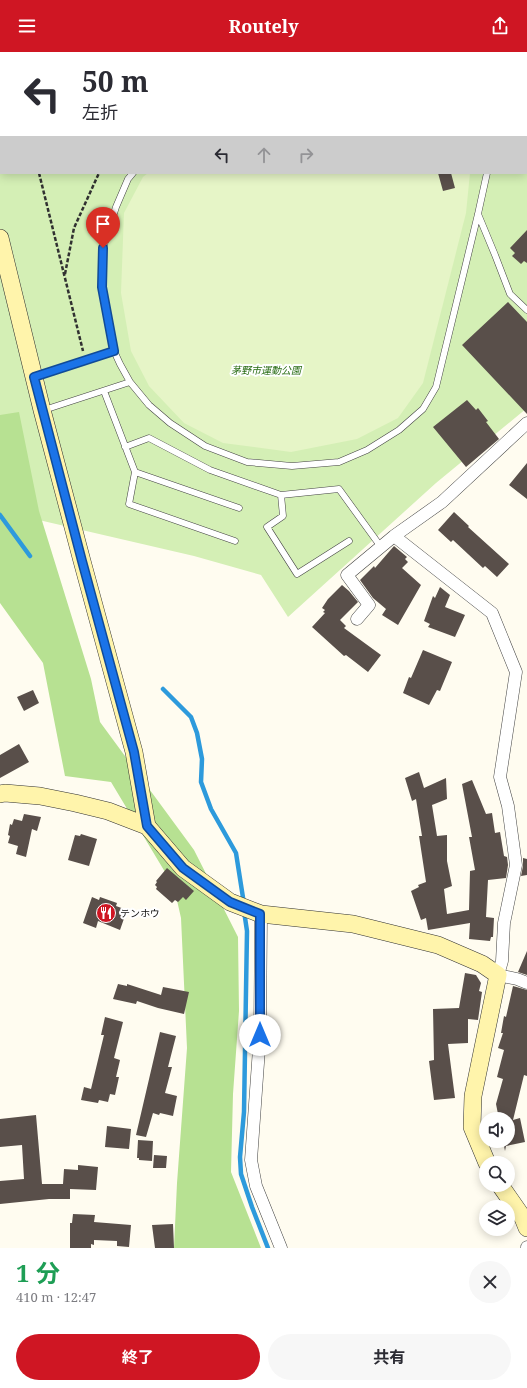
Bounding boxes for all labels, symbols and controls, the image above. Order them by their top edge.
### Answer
text: Routely [228,14,299,38]
icon: menu [16,15,38,37]
icon: share [489,15,511,37]
text: 50 m [82,62,149,100]
icon: left [16,68,68,120]
text: 左折 [82,100,118,124]
icon: left [211,144,233,166]
icon: ahead [253,144,275,166]
icon: right [295,144,317,166]
pin [86,207,120,248]
icon: arrive [92,213,114,235]
park label: 茅野市運動公園 [231,363,303,377]
restaurant icon: テンホウ [95,902,117,924]
place label: テンホウ [120,906,160,920]
position arrow [239,1014,281,1056]
map controls [479,1112,515,1236]
button: sound [479,1112,515,1148]
button: search [479,1156,515,1192]
button: layers [479,1200,515,1236]
text: 1 分 [16,1256,60,1289]
button: close [469,1261,511,1303]
text: 410 m · 12:47 [16,1288,96,1306]
button: 終了 [16,1334,260,1380]
button: 共有 [268,1334,511,1380]

